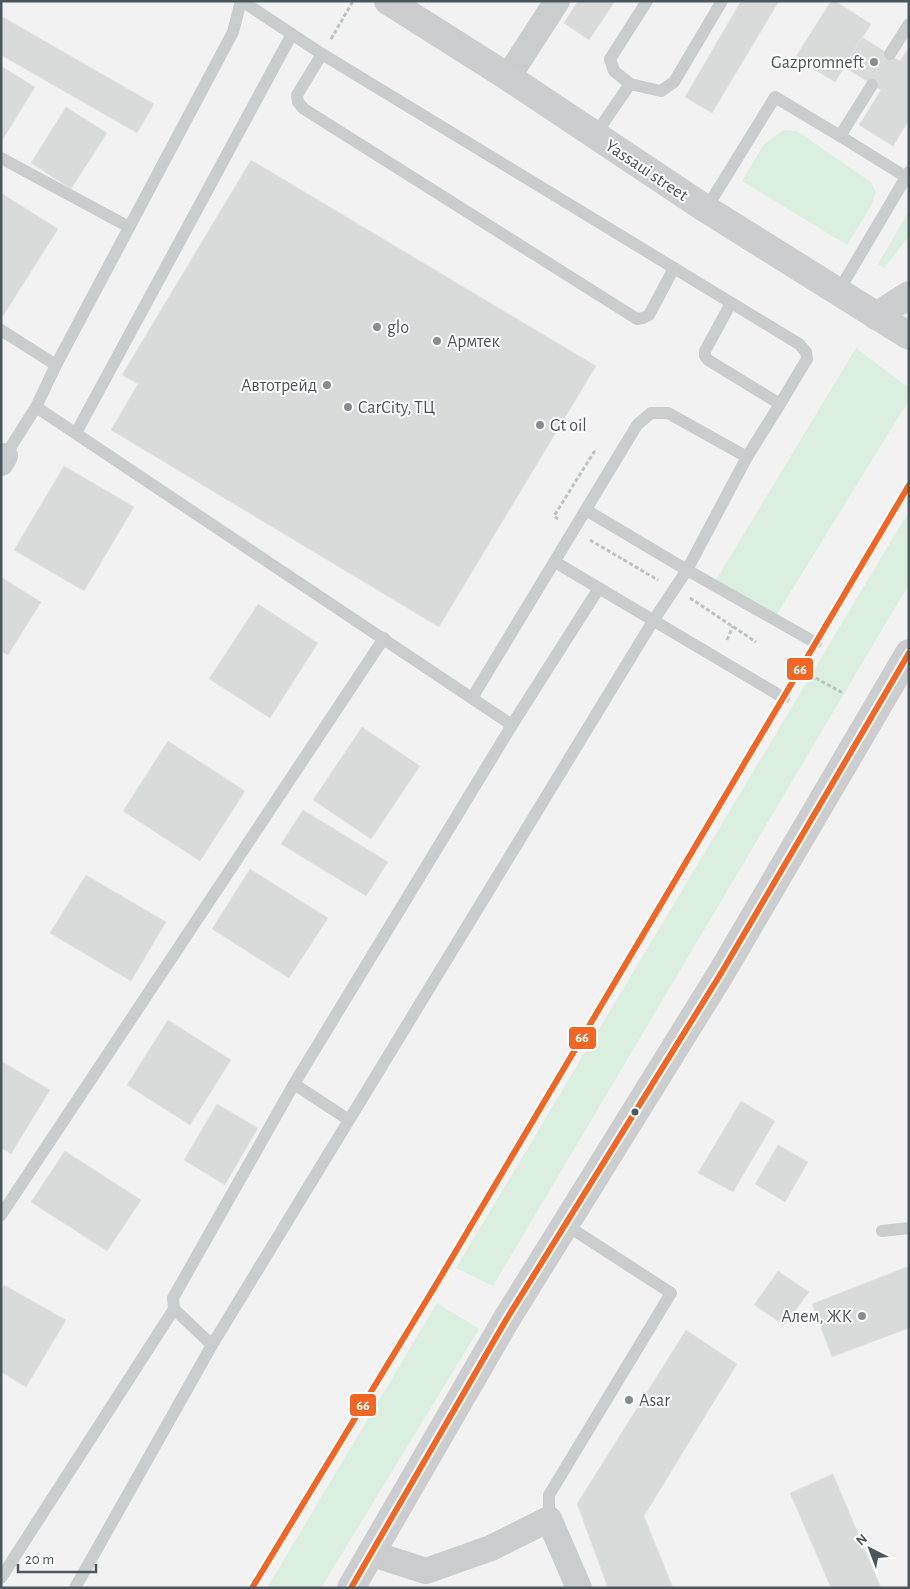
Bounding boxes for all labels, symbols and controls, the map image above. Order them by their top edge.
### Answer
place label: Gazpromneft [771,54,864,72]
marker: Gazpromneft [868,56,880,68]
street label: Yassaui street [602,137,691,205]
place label: glo [387,319,409,337]
marker: glo [371,321,383,333]
place label: Армтек [447,333,501,351]
marker: Армтек [431,335,443,347]
place label: Автотрейд [241,377,317,395]
marker: Автотрейд [321,379,333,391]
place label: CarCity, ТЦ [358,399,435,417]
marker: CarCity, ТЦ [342,401,354,413]
place label: Gt oil [550,417,587,435]
marker: Gt oil [534,419,546,431]
line badge: 66 [786,657,814,681]
text: 66 [793,663,807,677]
line badge: 66 [568,1026,597,1050]
text: 66 [575,1031,589,1045]
unlabelled marker [630,1107,640,1117]
place label: Алем, ЖК [781,1308,853,1326]
marker: Алем, ЖК [856,1310,868,1322]
place label: Asar [639,1392,670,1410]
line badge: 66 [349,1393,377,1417]
marker: Asar [623,1394,635,1406]
text: 66 [356,1399,370,1413]
north arrow [845,1524,895,1574]
text: N [854,1532,870,1549]
scale bar [18,1542,95,1574]
text: 20 m [25,1552,54,1567]

